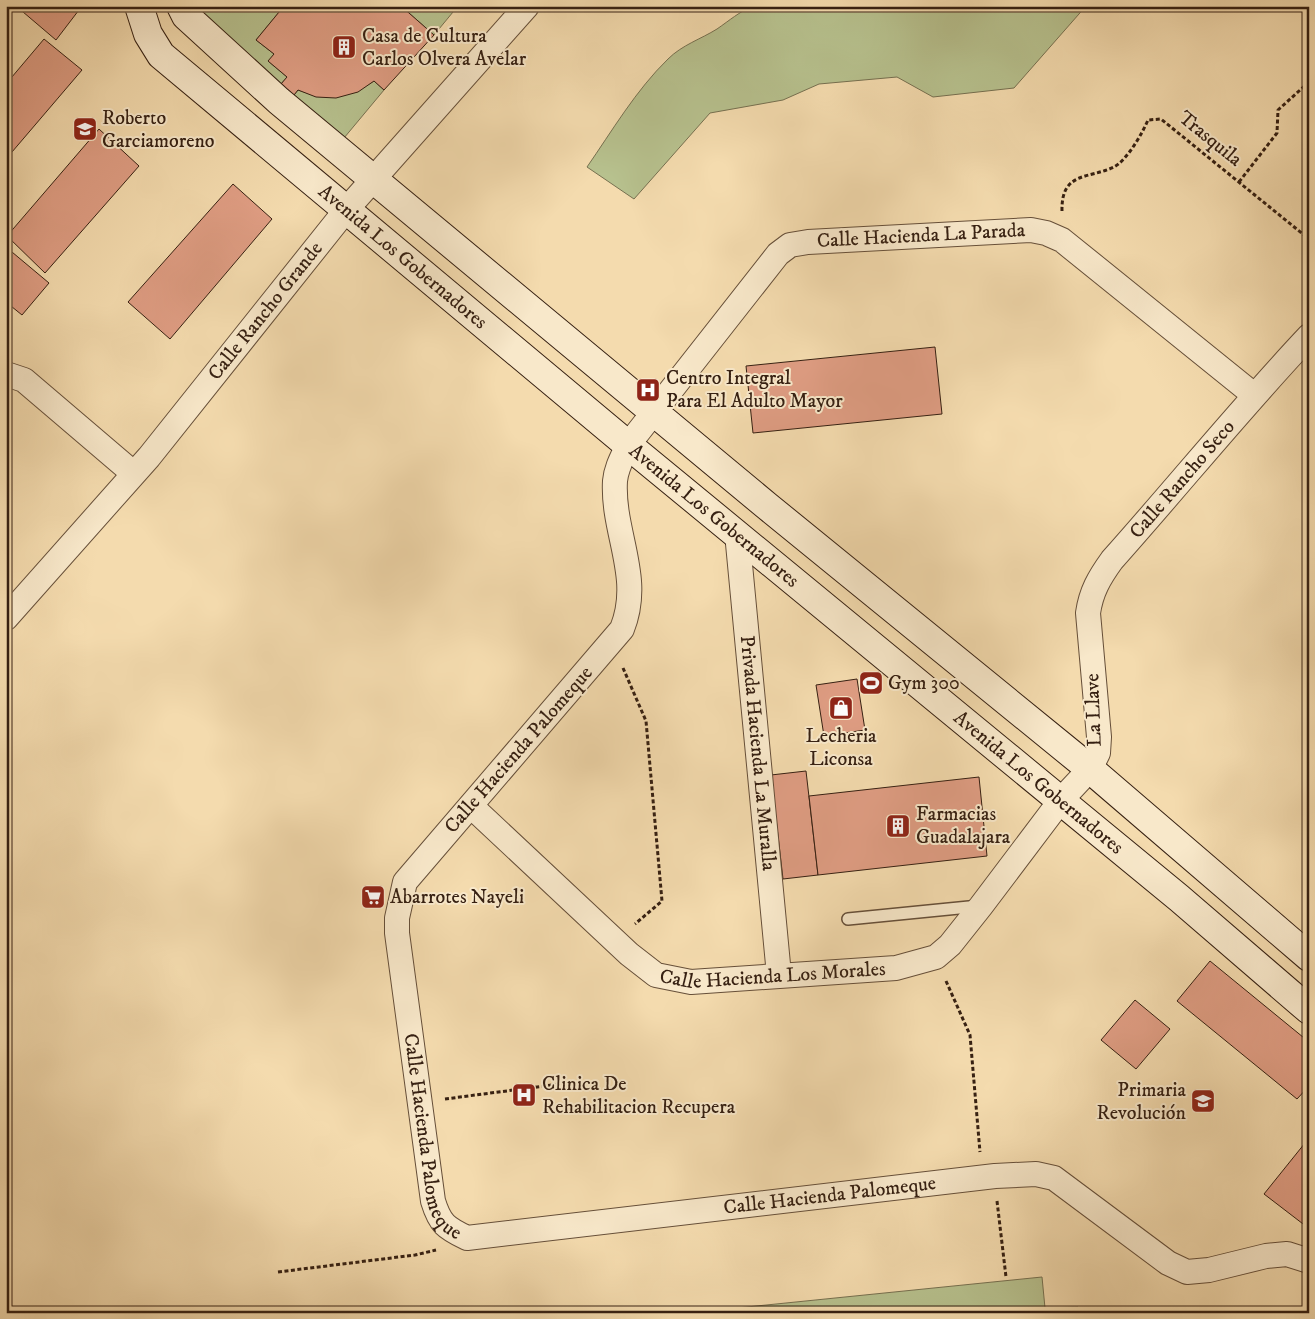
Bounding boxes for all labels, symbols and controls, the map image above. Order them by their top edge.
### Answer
place label: Casa de Cultura Carlos Olvera Avelar [362,24,527,72]
building icon: Casa de Cultura Carlos Olvera Avelar [331,34,357,60]
place label: Roberto Garciamoreno [102,106,215,154]
street label: Trasquila [1173,106,1247,173]
school or university icon: Roberto Garciamoreno [72,116,98,142]
street label: Avenida Los Gobernadores [313,179,493,335]
street label: Calle Hacienda La Parada [816,218,1026,254]
street label: Calle Rancho Grande [203,237,328,385]
place label: Centro Integral Para El Adulto Mayor [666,366,843,414]
hospital icon: Centro Integral Para El Adulto Mayor [635,377,661,403]
street label: Calle Rancho Seco [1124,415,1240,544]
street label: Avenida Los Gobernadores [624,439,804,593]
street label: Privada Hacienda La Muralla [734,634,782,872]
street label: Calle Hacienda Palomeque [439,661,599,839]
sports icon: Gym 300 [858,670,884,696]
place label: Gym 300 [888,671,960,696]
street label: La Llave [1080,673,1108,747]
shop icon: Lecheria Liconsa [828,695,854,721]
street label: Avenida Los Gobernadores [948,705,1129,860]
place label: Lecheria Liconsa [805,724,877,772]
place label: Farmacias Guadalajara [916,802,1011,850]
building icon: Farmacias Guadalajara [885,813,911,839]
supermarket icon: Abarrotes Nayeli [360,884,386,910]
place label: Abarrotes Nayeli [390,885,524,910]
street label: Calle Hacienda Los Morales [657,956,887,995]
street label: Calle Hacienda Palomeque [398,1032,466,1246]
place label: Clinica De Rehabilitacion Recupera [542,1072,736,1120]
place label: Primaria Revolución [1097,1078,1187,1126]
hospital icon: Clinica De Rehabilitacion Recupera [511,1082,537,1108]
school or university icon: Primaria Revolución [1190,1088,1216,1114]
street label: Calle Hacienda Palomeque [722,1171,937,1220]

